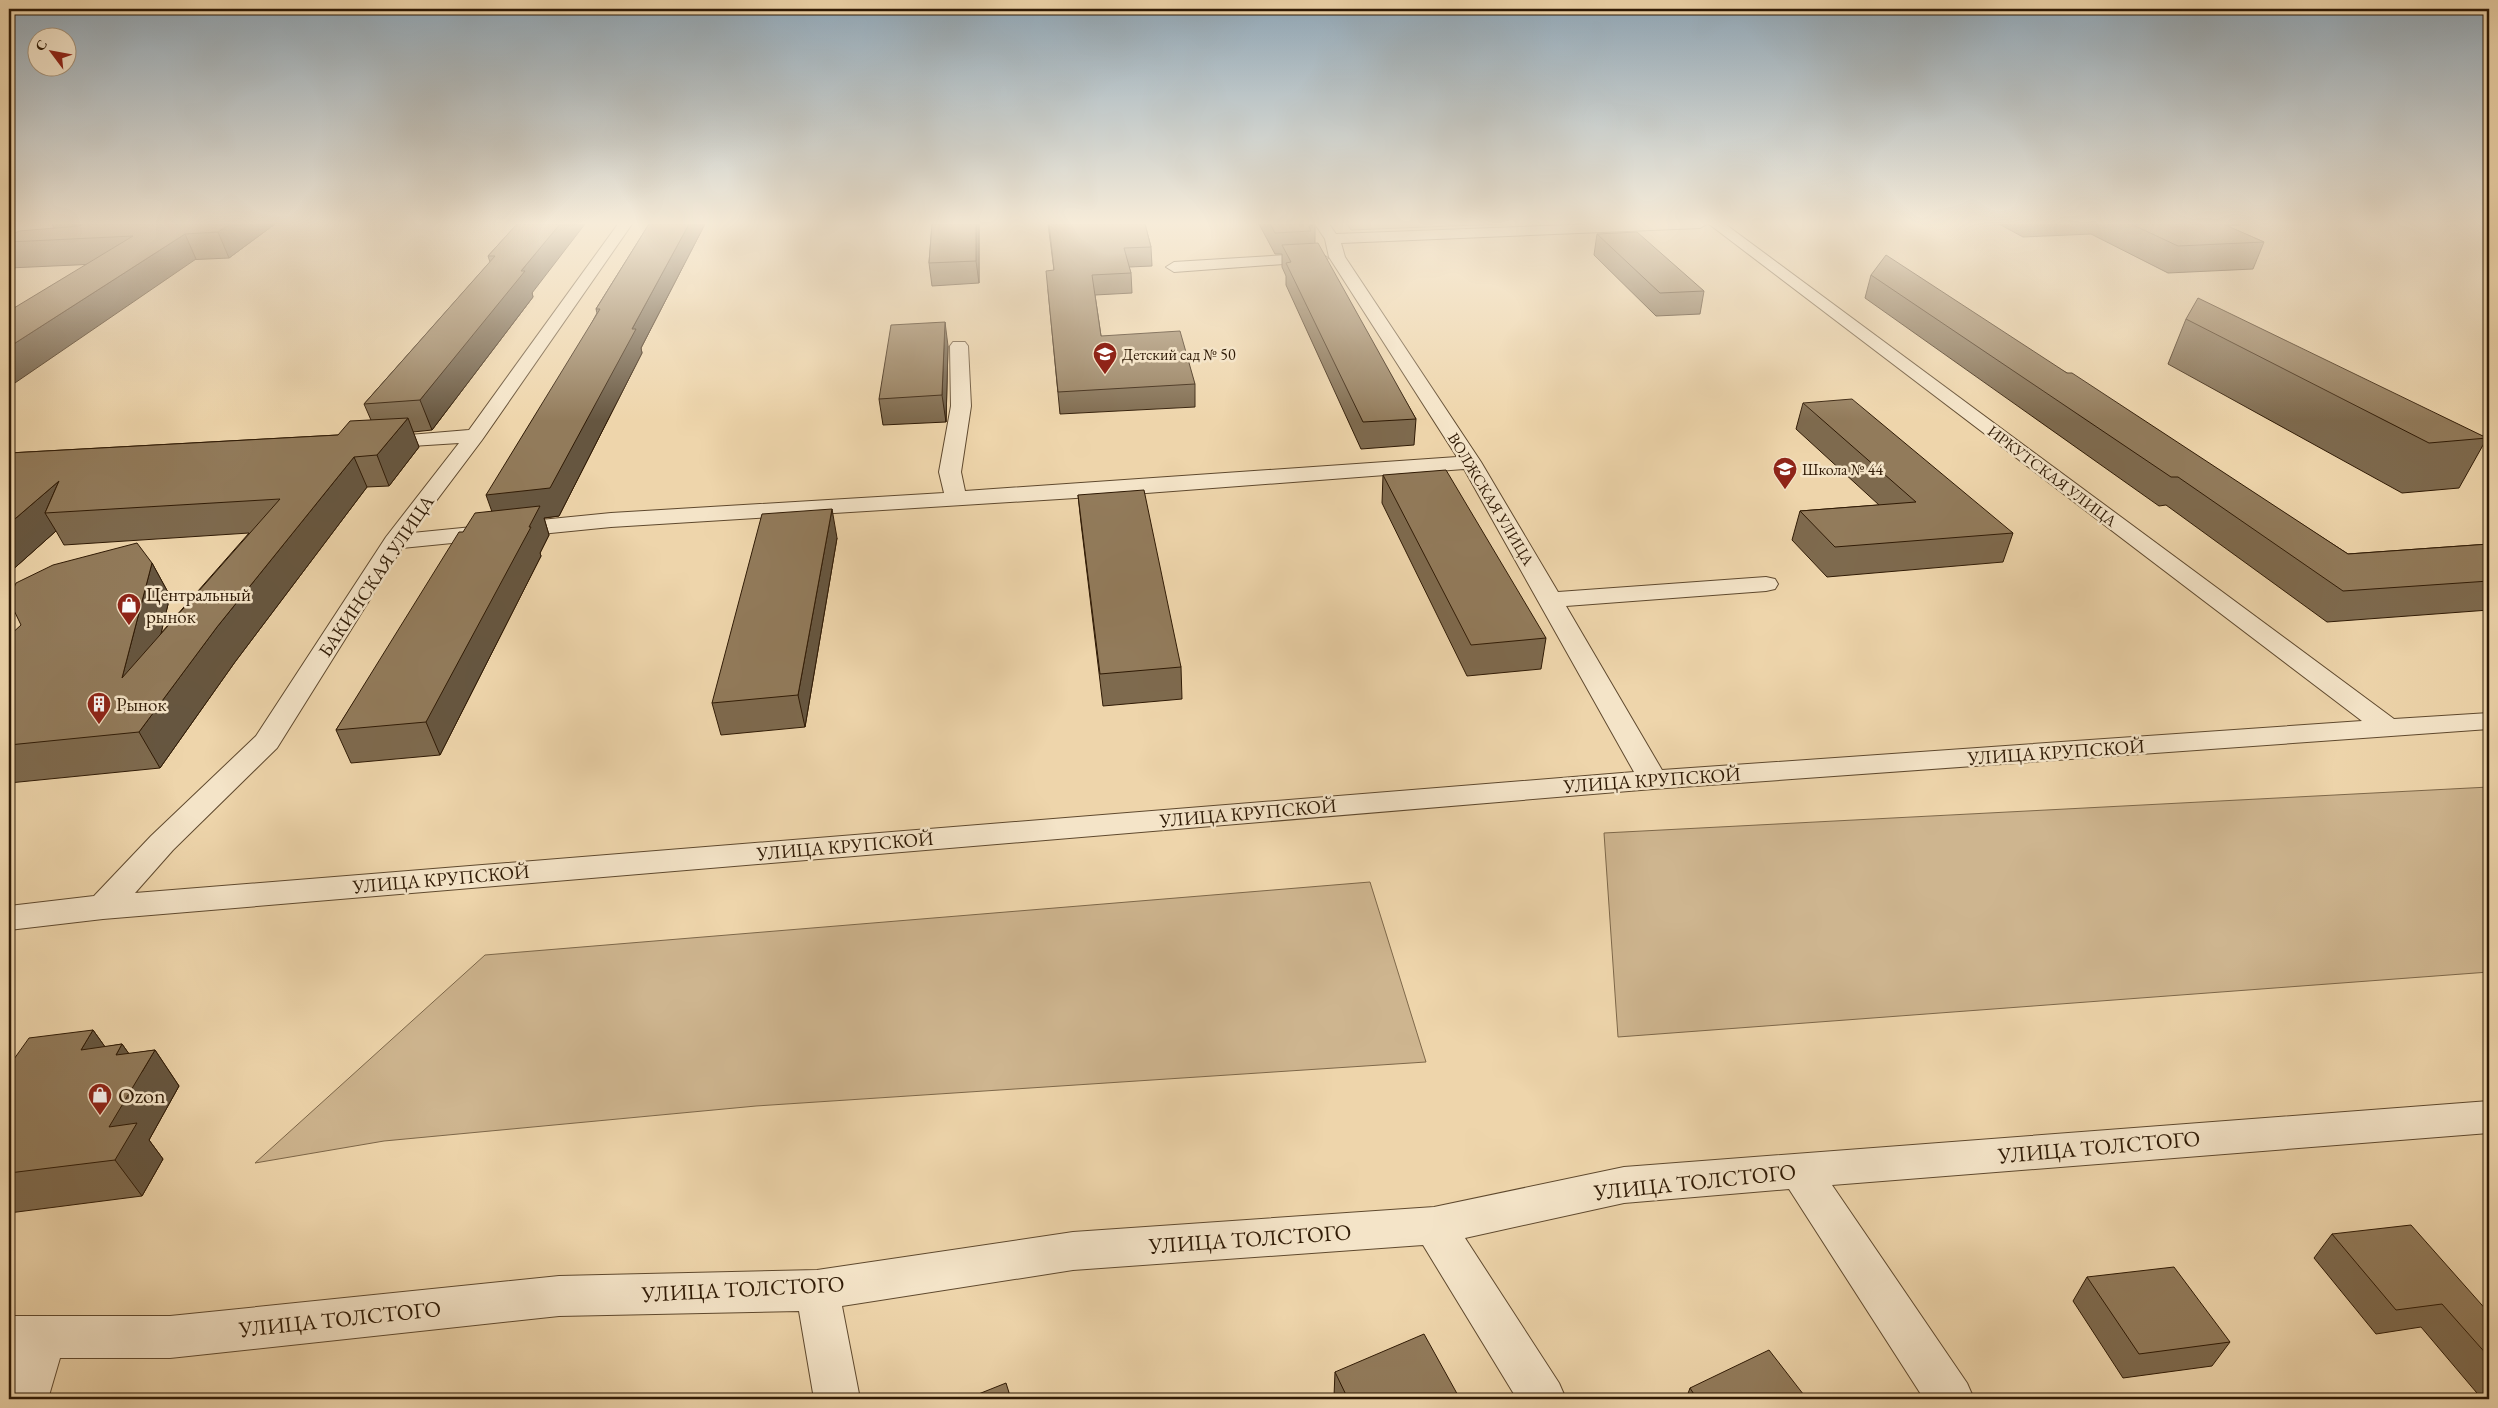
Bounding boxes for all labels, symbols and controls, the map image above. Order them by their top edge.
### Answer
north arrow [28,28,78,78]
text: С [31,36,51,54]
school or university icon: Детский сад № 50 [1092,341,1118,375]
place label: Детский сад № 50 [1122,344,1236,365]
street label: ИРКУТСКАЯ УЛИЦА [1983,420,2122,532]
street label: ВОЛЖСКАЯ УЛИЦА [1443,429,1539,570]
school or university icon: Школа № 44 [1772,456,1798,490]
place label: Школа № 44 [1802,459,1883,480]
street label: БАКИНСКАЯ УЛИЦА [312,489,440,662]
place label: Центральный рынок [146,582,251,629]
shop icon: Центральный рынок [116,592,142,626]
building icon: Рынок [86,691,112,725]
place label: Рынок [116,692,166,717]
street label: УЛИЦА КРУПСКОЙ [1966,733,2145,771]
street label: УЛИЦА КРУПСКОЙ [1562,761,1741,799]
street label: УЛИЦА КРУПСКОЙ [1158,793,1337,833]
street label: УЛИЦА КРУПСКОЙ [755,826,934,866]
street label: УЛИЦА КРУПСКОЙ [351,859,530,899]
place label: Ozon [118,1081,166,1110]
shop icon: Ozon [87,1082,113,1116]
street label: УЛИЦА ТОЛСТОГО [1996,1124,2201,1170]
street label: УЛИЦА ТОЛСТОГО [1591,1157,1798,1207]
street label: УЛИЦА ТОЛСТОГО [1147,1217,1352,1261]
street label: УЛИЦА ТОЛСТОГО [640,1269,845,1309]
street label: УЛИЦА ТОЛСТОГО [236,1294,443,1344]

